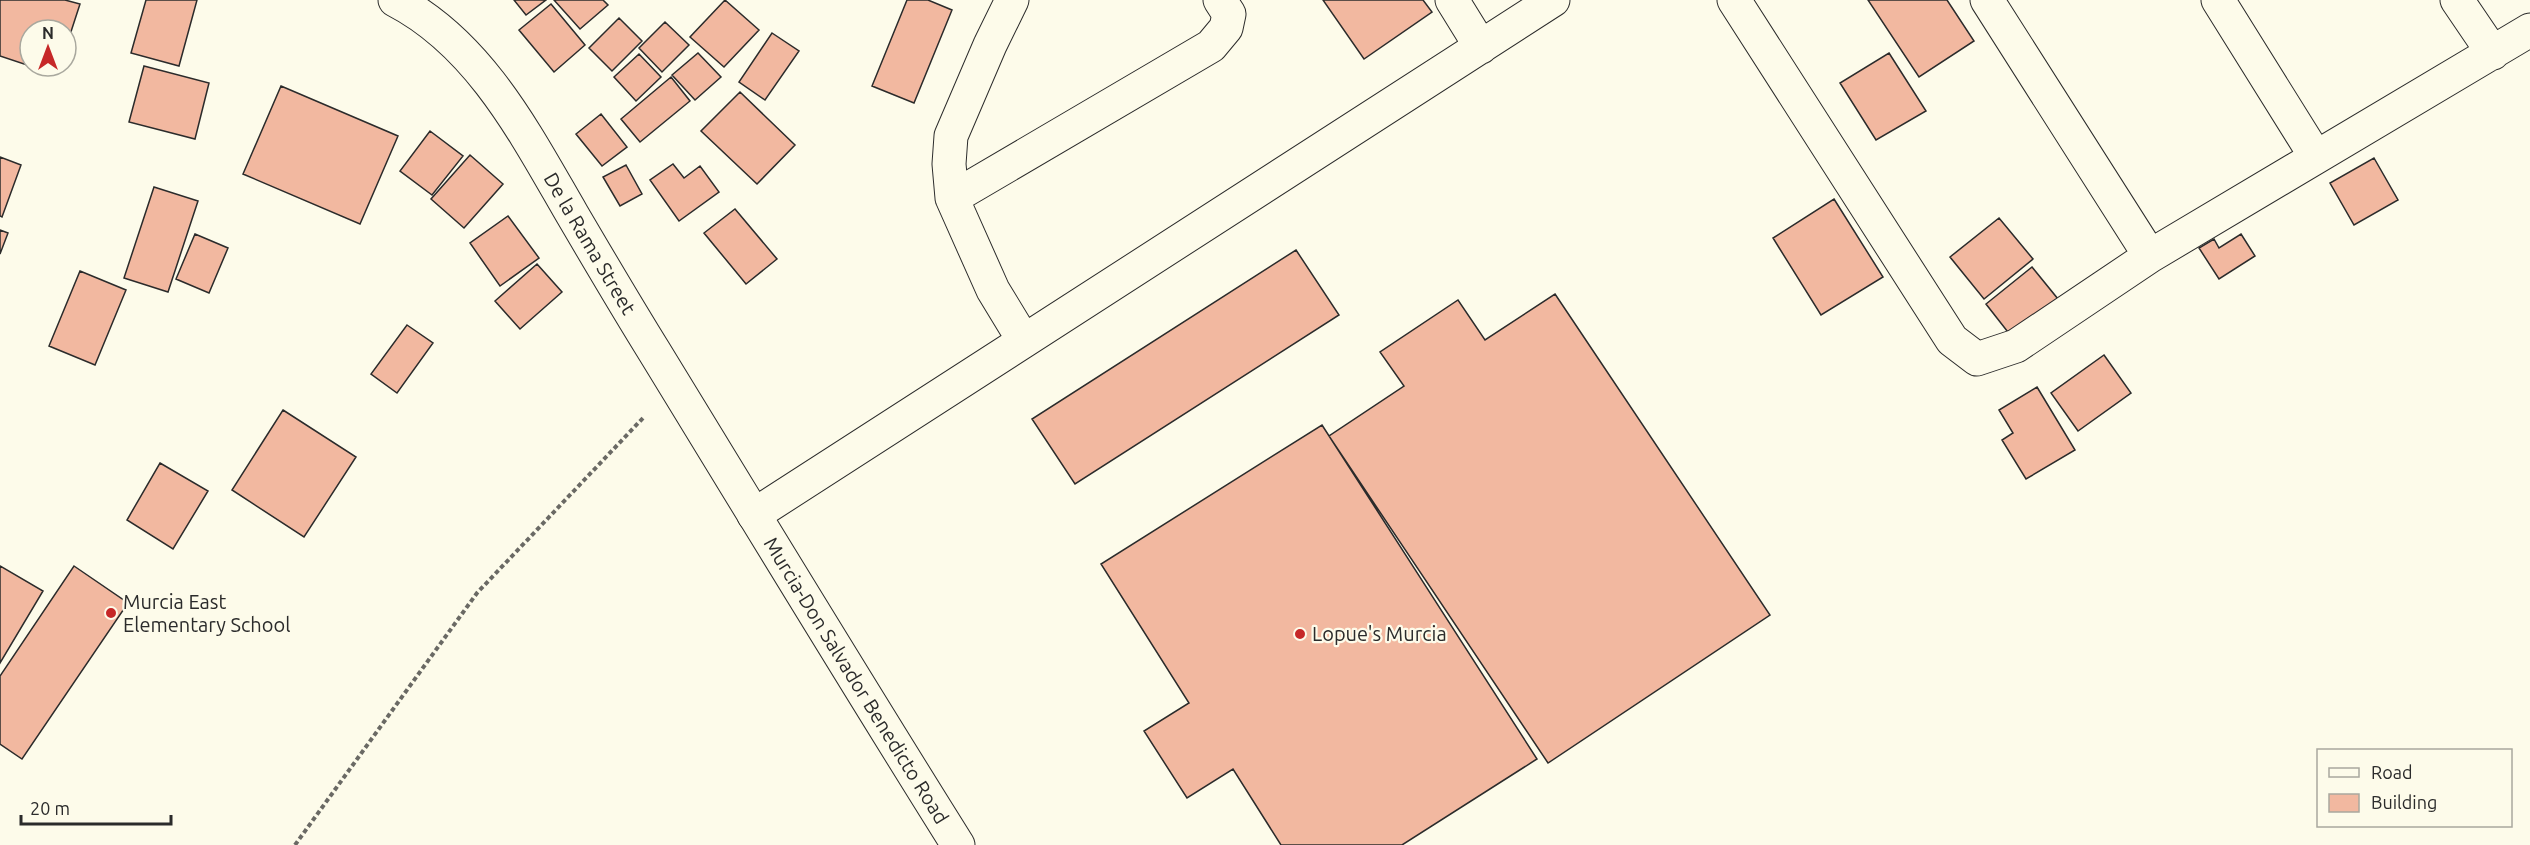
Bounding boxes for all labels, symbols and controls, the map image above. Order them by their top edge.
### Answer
north arrow [18,18,78,78]
text: N [42,24,54,42]
street label: De la Rama Street [540,168,641,318]
street label: Murcia-Don Salvador Benedicto Road [760,533,954,828]
place label: Murcia East Elementary School [123,590,290,636]
marker: Murcia East Elementary School [104,606,118,620]
place label: Lopue's Murcia [1312,622,1447,645]
marker: Lopue's Murcia [1293,627,1307,641]
legend [2317,749,2512,827]
text: Road [2371,762,2413,782]
scale bar [21,788,171,826]
text: Building [2371,792,2437,812]
text: 20 m [30,798,70,818]

